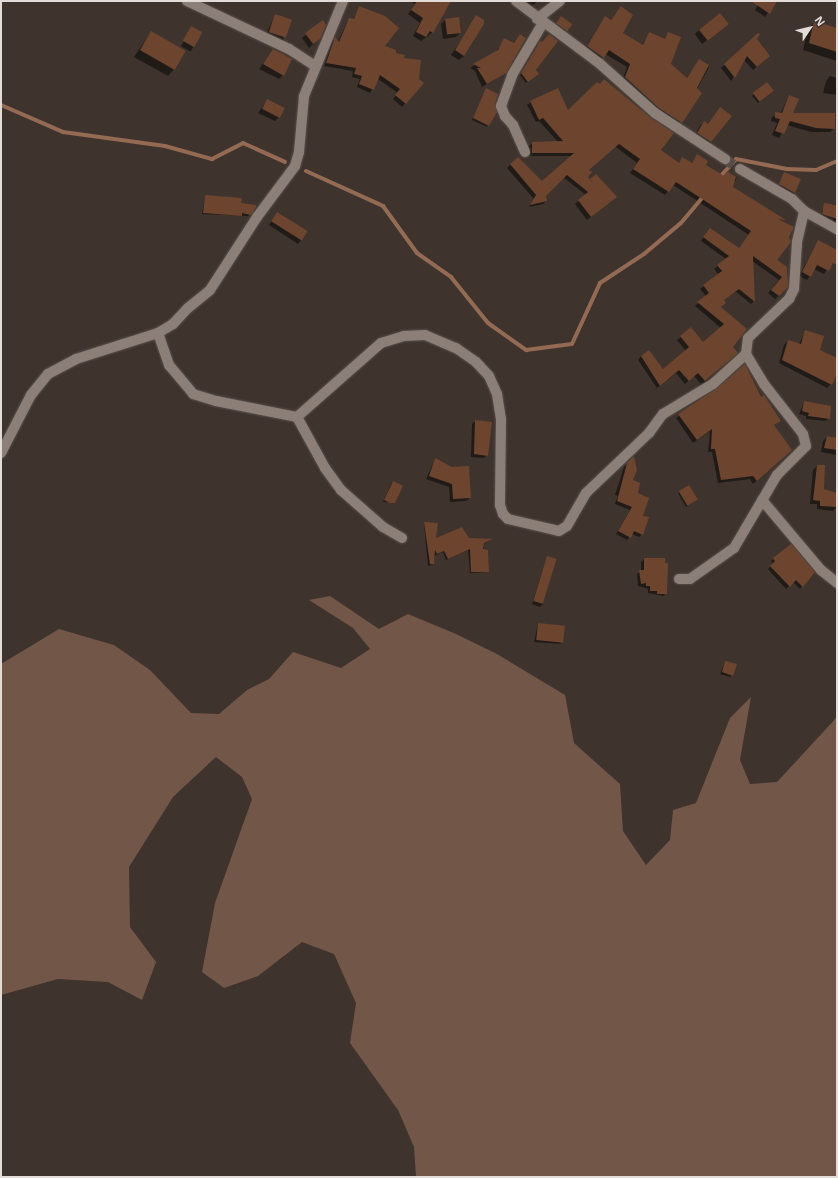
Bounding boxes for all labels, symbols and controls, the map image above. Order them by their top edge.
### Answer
north arrow [790,8,830,48]
text: N [812,13,829,29]

